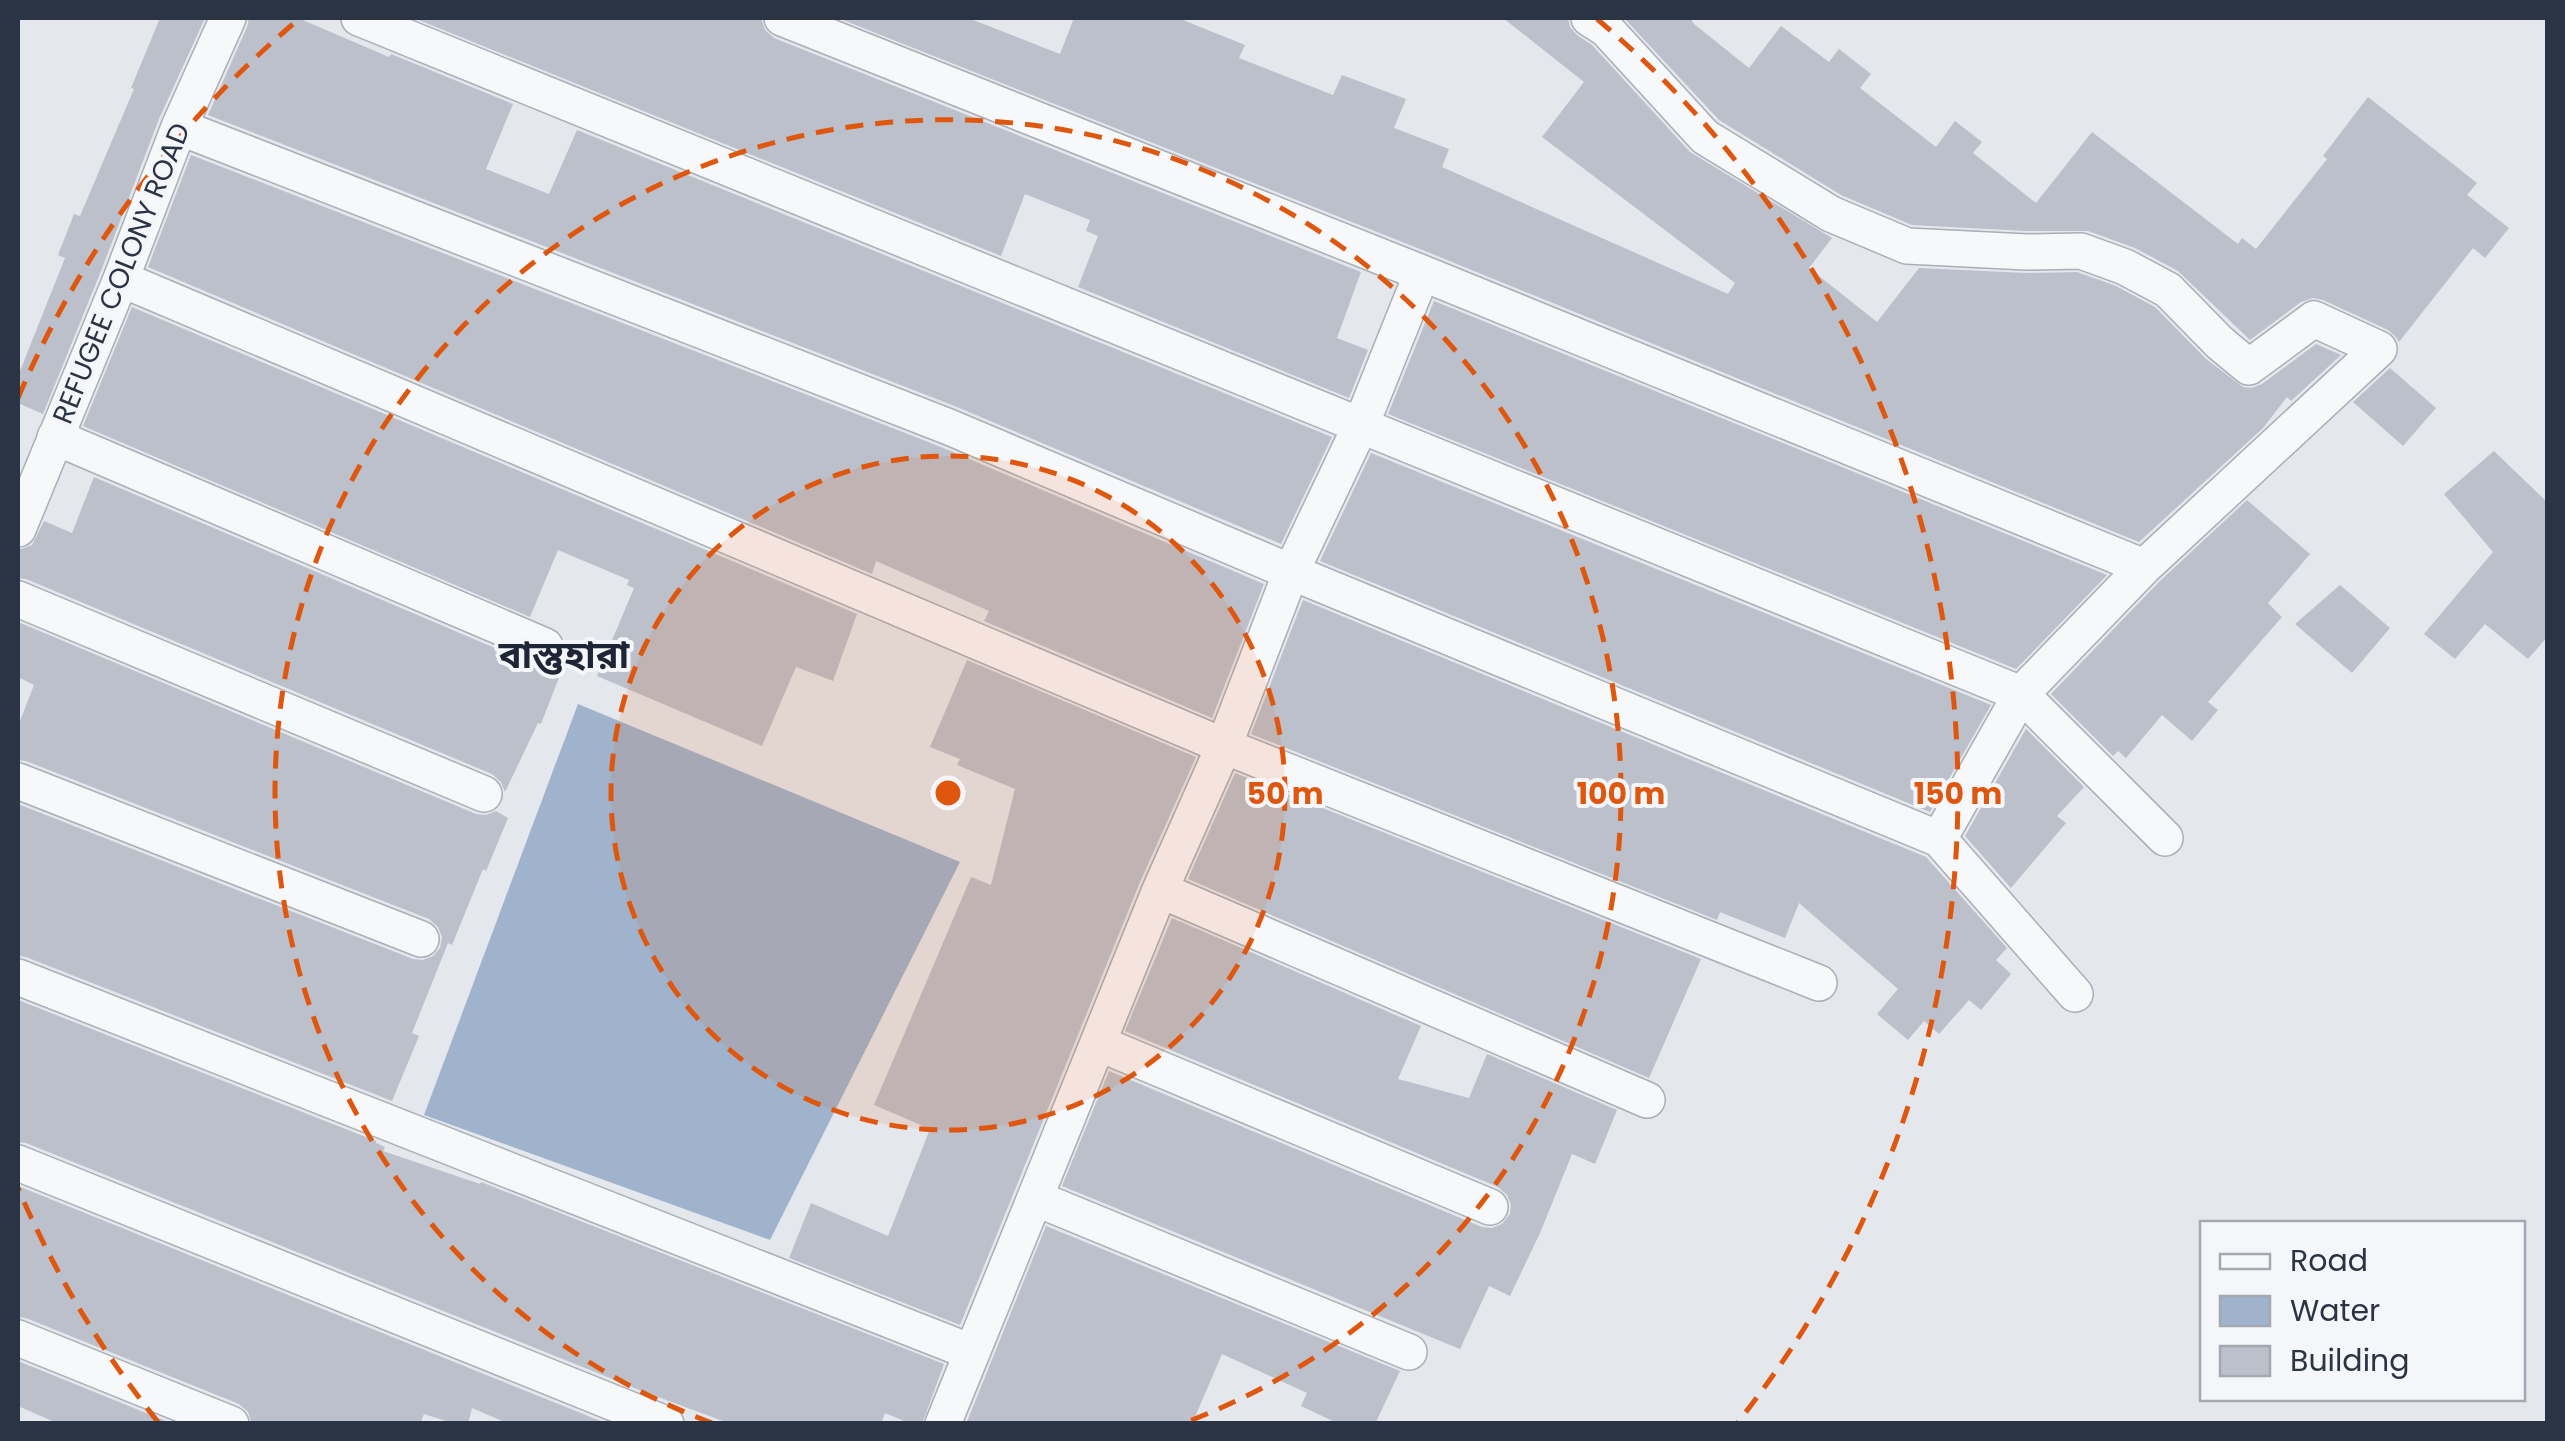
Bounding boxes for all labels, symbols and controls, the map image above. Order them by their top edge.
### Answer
street label: REFUGEE COLONY ROAD [43,117,200,429]
district label: বাস্তুহারা [498,628,631,681]
text: 50 m [1246,772,1324,815]
text: 100 m [1577,772,1665,815]
text: 150 m [1914,772,2002,815]
centre of rings [930,775,966,811]
legend [2200,1221,2525,1401]
text: Road [2290,1239,2368,1282]
text: Water [2290,1289,2380,1332]
text: Building [2290,1339,2410,1382]

